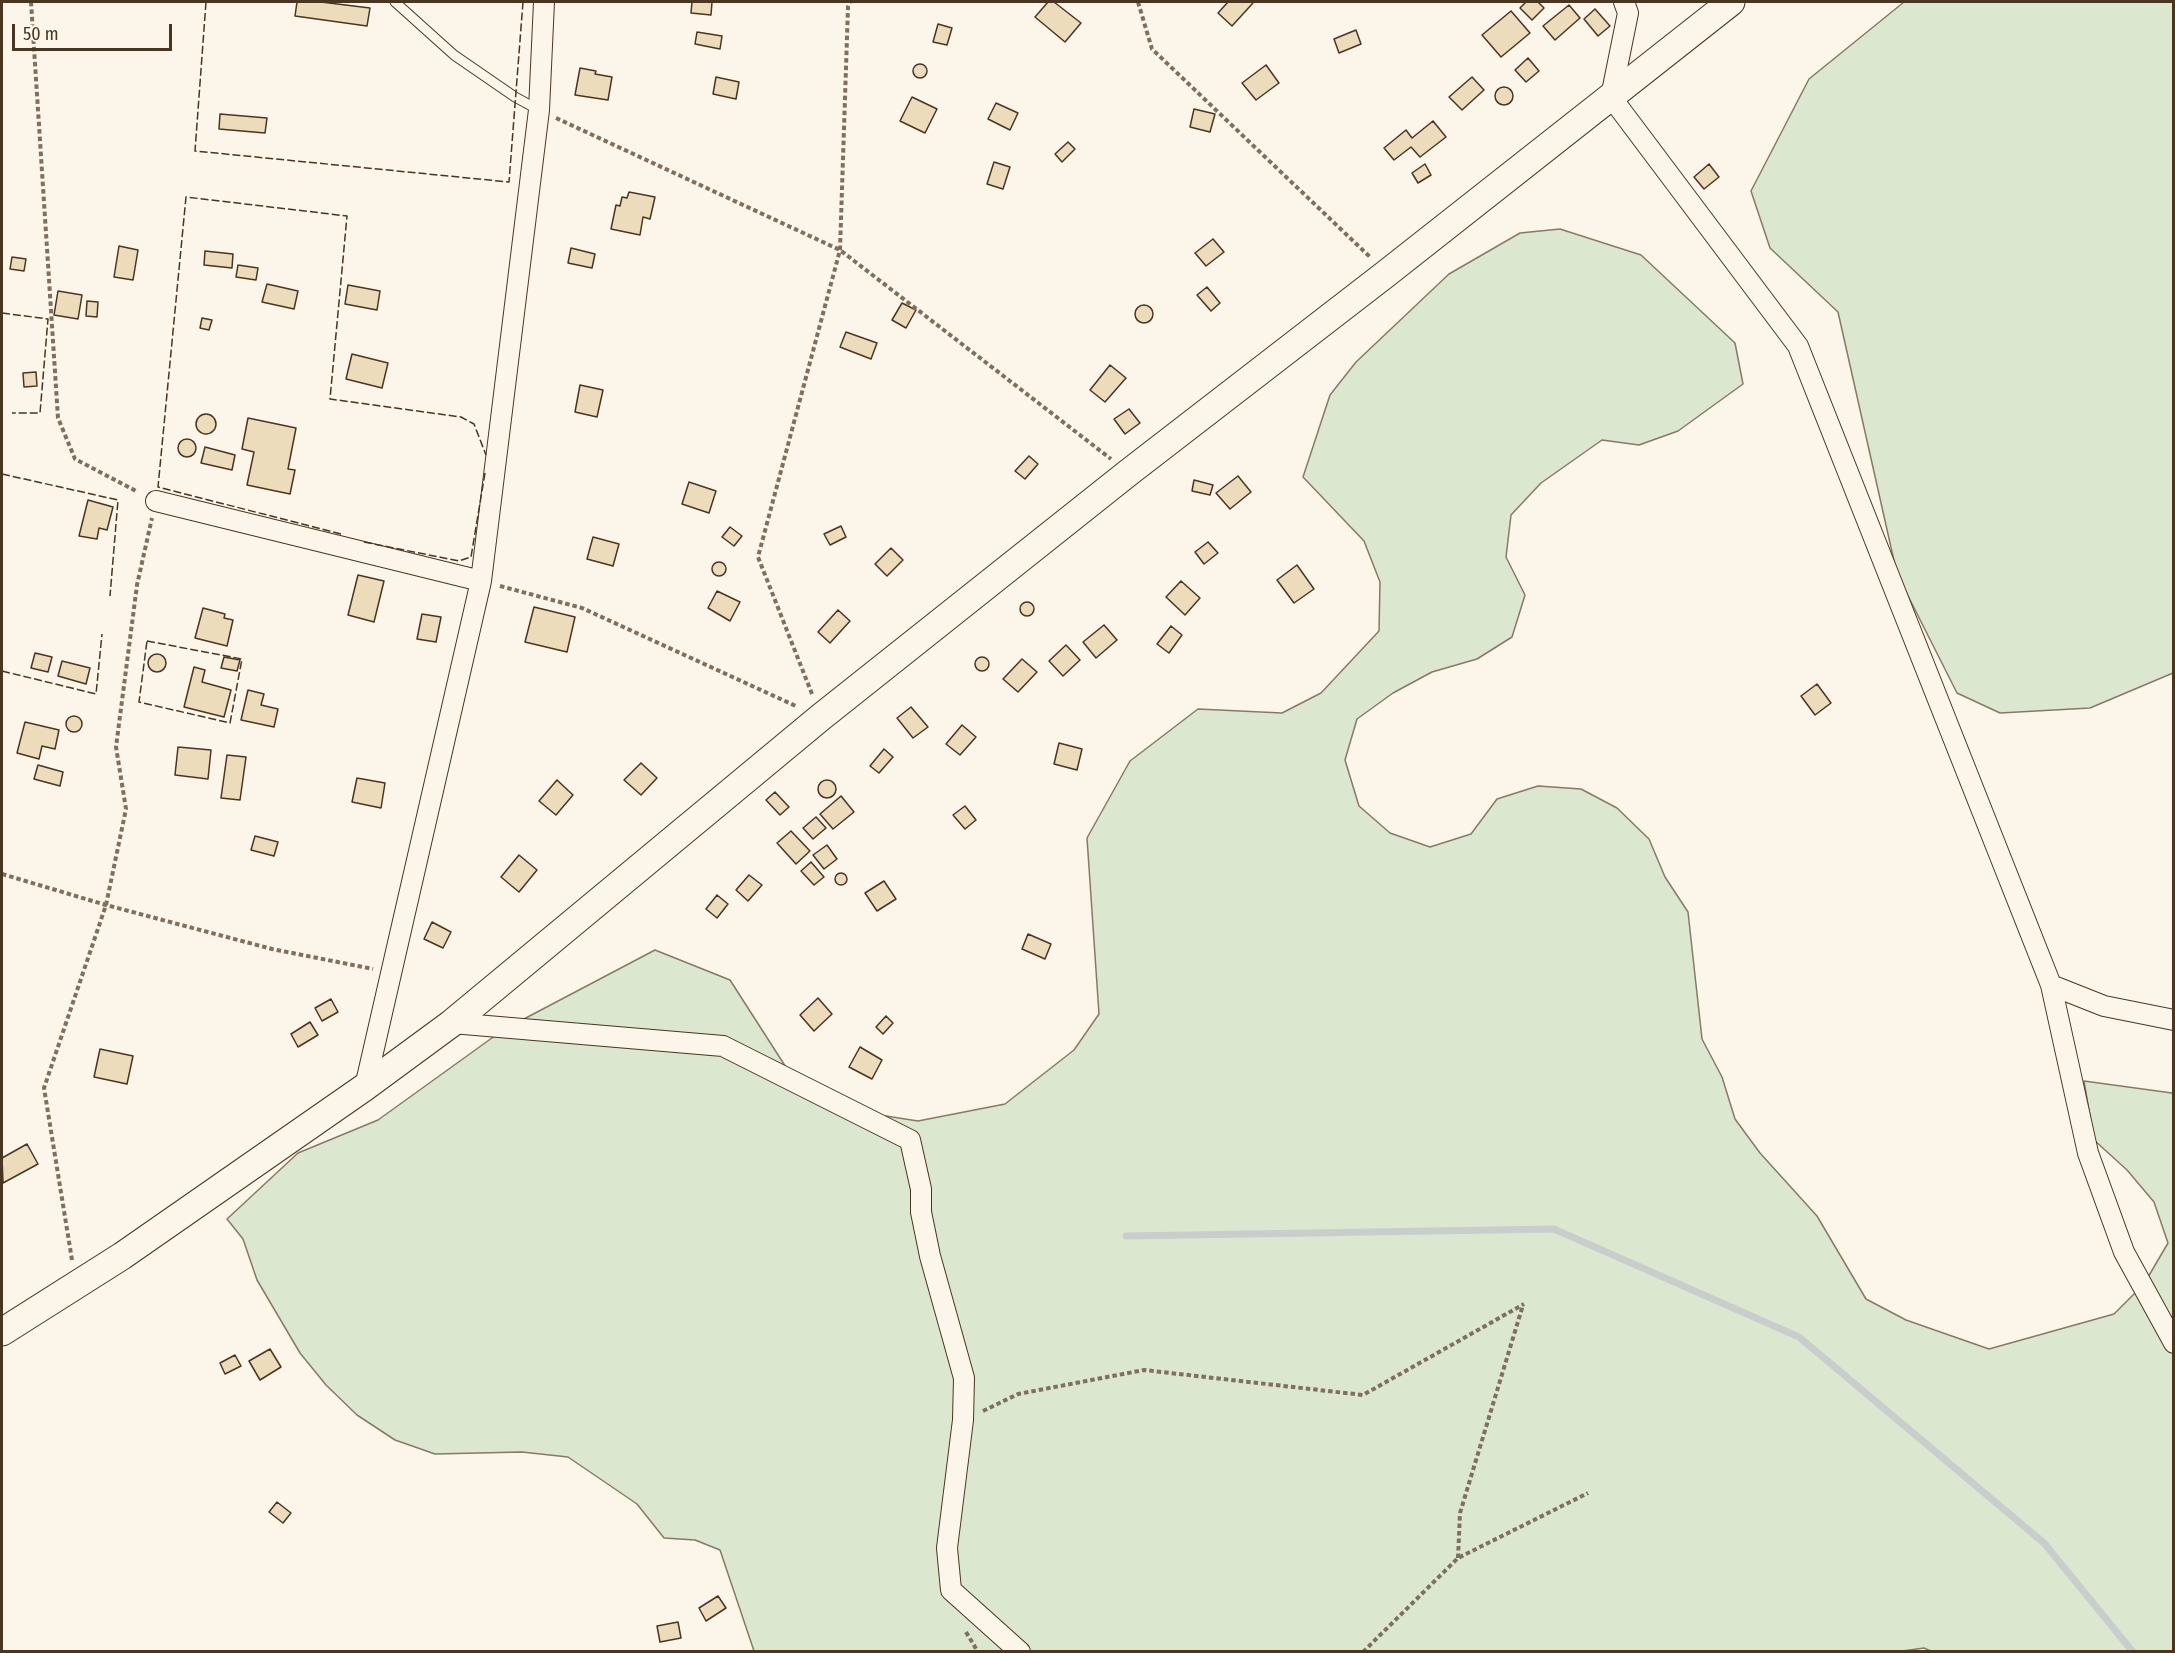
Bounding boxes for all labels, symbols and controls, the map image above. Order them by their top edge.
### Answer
scale bar [15,12,176,50]
text: 50 m [23,23,59,45]

